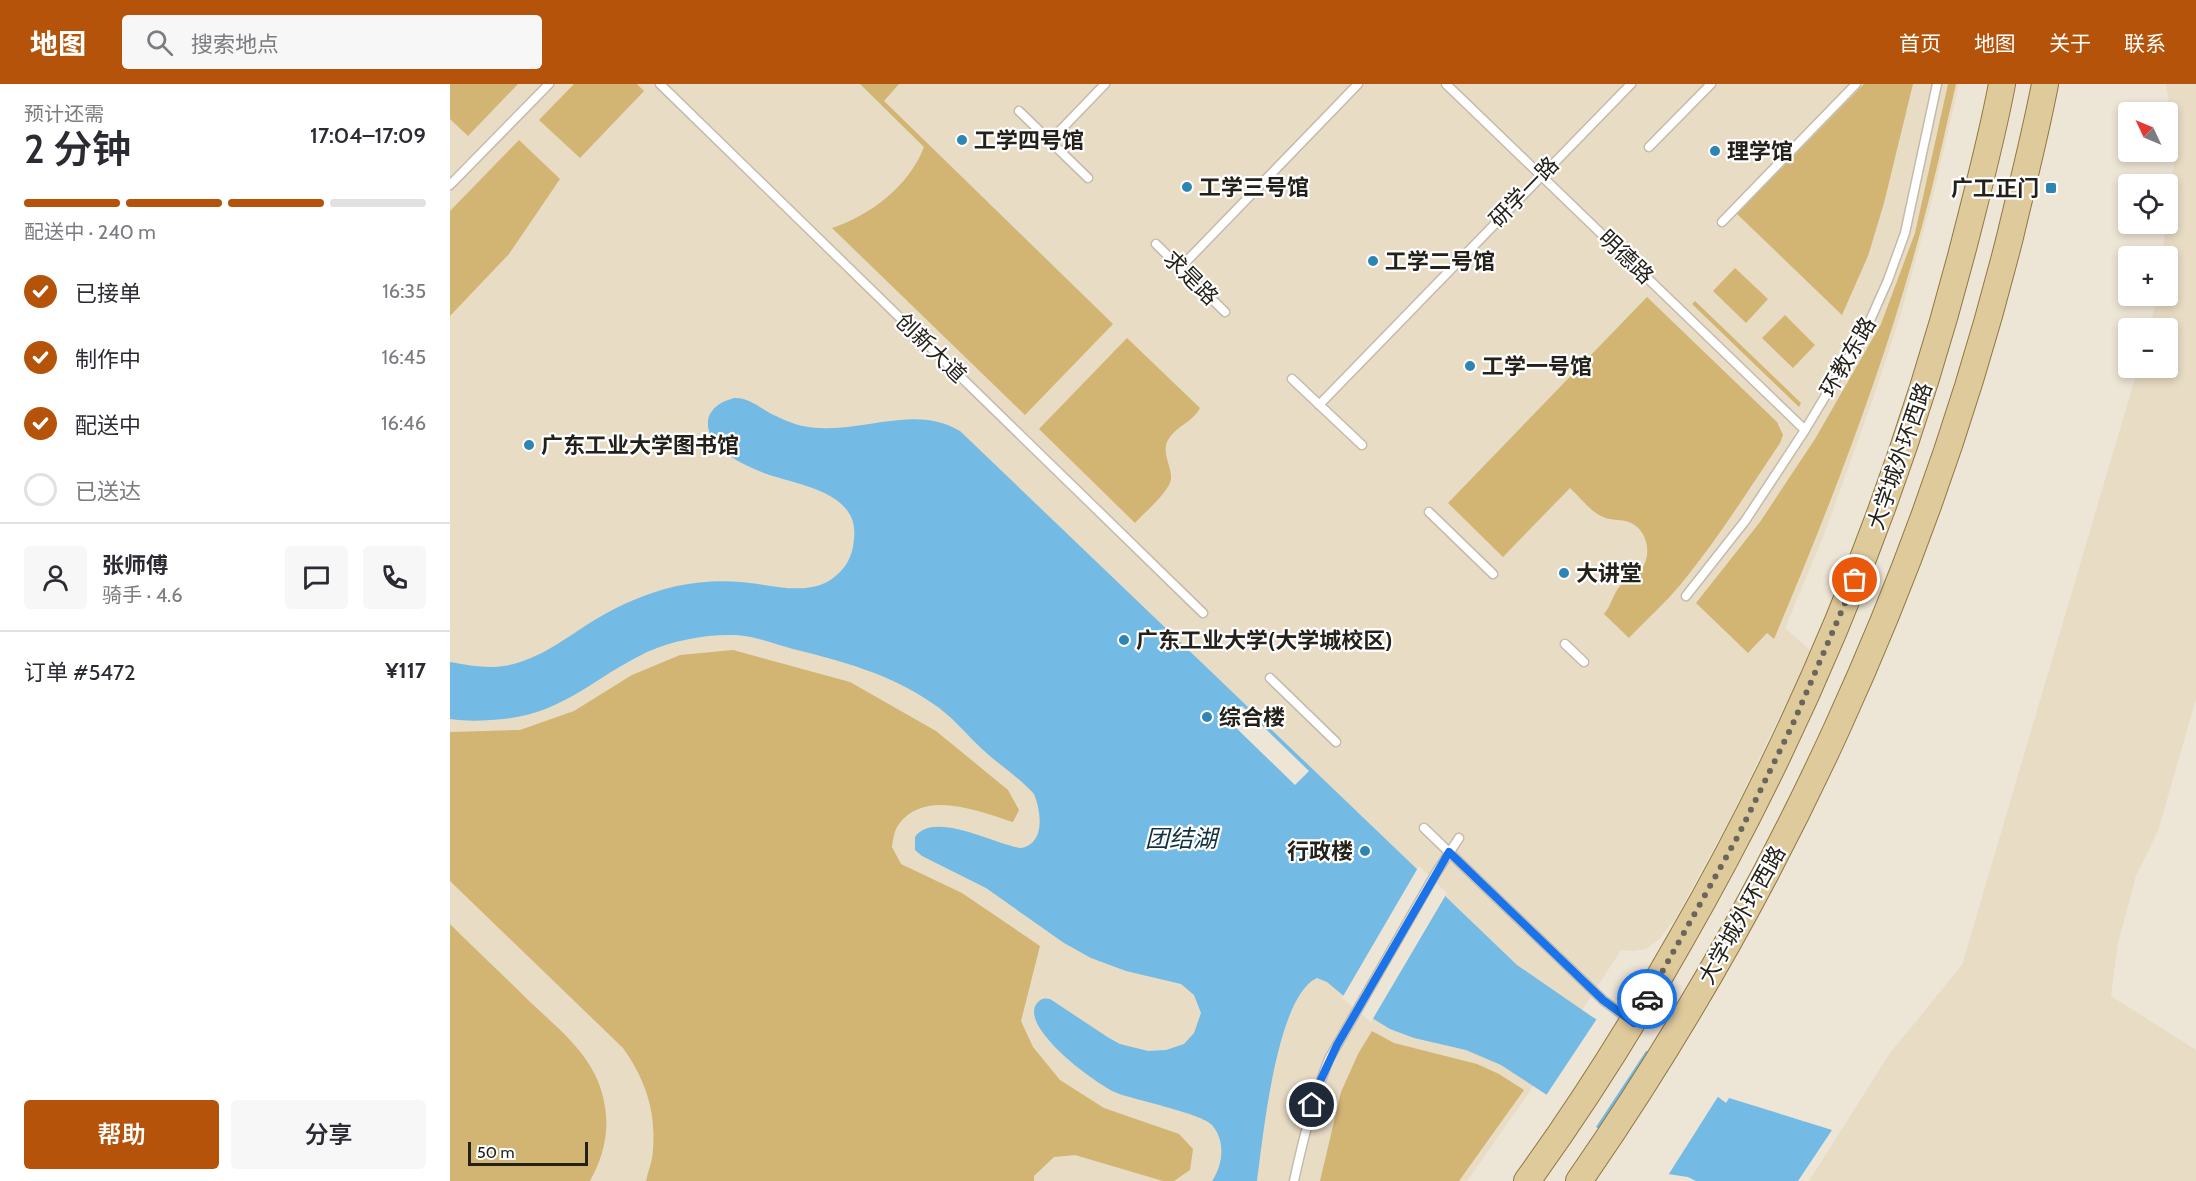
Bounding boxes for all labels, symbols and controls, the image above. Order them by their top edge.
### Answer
search box [122,15,542,69]
icon: search [143,26,176,59]
text: 地图 [30,27,86,61]
text: 搜索地点 [191,31,279,58]
text: 首页 [1899,31,1941,56]
text: 地图 [1974,31,2016,56]
text: 关于 [2049,31,2091,56]
text: 联系 [2124,31,2166,56]
text: 预计还需 [24,102,104,126]
north arrow [2118,102,2178,162]
map controls [2118,102,2178,378]
text: 17:04–17:09 [310,122,426,149]
text: 2 分钟 [24,125,131,173]
place label: 工学四号馆 [974,127,1084,154]
marker: 工学四号馆 [955,133,969,147]
place label: 理学馆 [1727,138,1793,165]
marker: 理学馆 [1708,144,1722,158]
street label: 研学一路 [1484,151,1564,233]
place label: 工学三号馆 [1199,174,1309,201]
button: locate [2118,174,2178,234]
place label: 广工正门 [1951,175,2039,202]
marker: 工学三号馆 [1180,180,1194,194]
marker: 广工正门 [2044,181,2058,195]
text: 配送中 · 240 m [24,220,156,244]
street label: 明德路 [1593,224,1659,290]
street label: 求是路 [1158,245,1224,311]
button: + [2118,246,2178,306]
place label: 工学二号馆 [1385,248,1495,275]
marker: 工学二号馆 [1366,254,1380,268]
icon: check [24,275,57,308]
text: 16:35 [382,279,426,303]
text: 已接单 [75,280,141,307]
street label: 创新大道 [890,308,972,388]
street label: 环教东路 [1814,312,1882,402]
button: − [2118,318,2178,378]
icon: check [24,341,57,374]
text: 16:45 [382,345,426,369]
text: 制作中 [75,346,141,373]
place label: 工学一号馆 [1482,353,1592,380]
marker: 工学一号馆 [1463,359,1477,373]
street label: 大学城外环西路 [1862,379,1938,533]
icon: check [24,407,57,440]
text: 16:46 [381,411,426,435]
text: 配送中 [75,412,141,439]
place label: 广东工业大学图书馆 [541,432,739,459]
marker: 广东工业大学图书馆 [522,438,536,452]
text: 已送达 [75,478,141,505]
button: person [24,546,87,609]
button: chat [285,546,348,609]
button: phone [363,546,426,609]
text: 张师傅 [102,552,168,579]
pin [1829,554,1880,605]
place label: 大讲堂 [1576,560,1642,587]
icon: bag [1838,563,1871,596]
marker: 大讲堂 [1557,566,1571,580]
text: 骑手 · 4.6 [102,583,183,607]
place label: 广东工业大学(大学城校区) [1136,627,1392,654]
marker: 广东工业大学(大学城校区) [1117,633,1131,647]
text: ¥117 [385,657,426,684]
text: 订单 #5472 [24,659,136,686]
place label: 综合楼 [1219,704,1285,731]
marker: 综合楼 [1200,710,1214,724]
water label: 团结湖 [1145,824,1221,853]
place label: 行政楼 [1287,838,1353,865]
street label: 大学城外环西路 [1693,841,1791,989]
marker: 行政楼 [1358,844,1372,858]
courier [1617,969,1677,1029]
icon: car [1631,983,1664,1016]
pin [1286,1079,1337,1130]
icon: home [1295,1088,1328,1121]
button: 帮助 [24,1100,219,1169]
button: 分享 [231,1100,426,1169]
scale bar [468,1139,588,1166]
text: 50 m [477,1143,514,1162]

